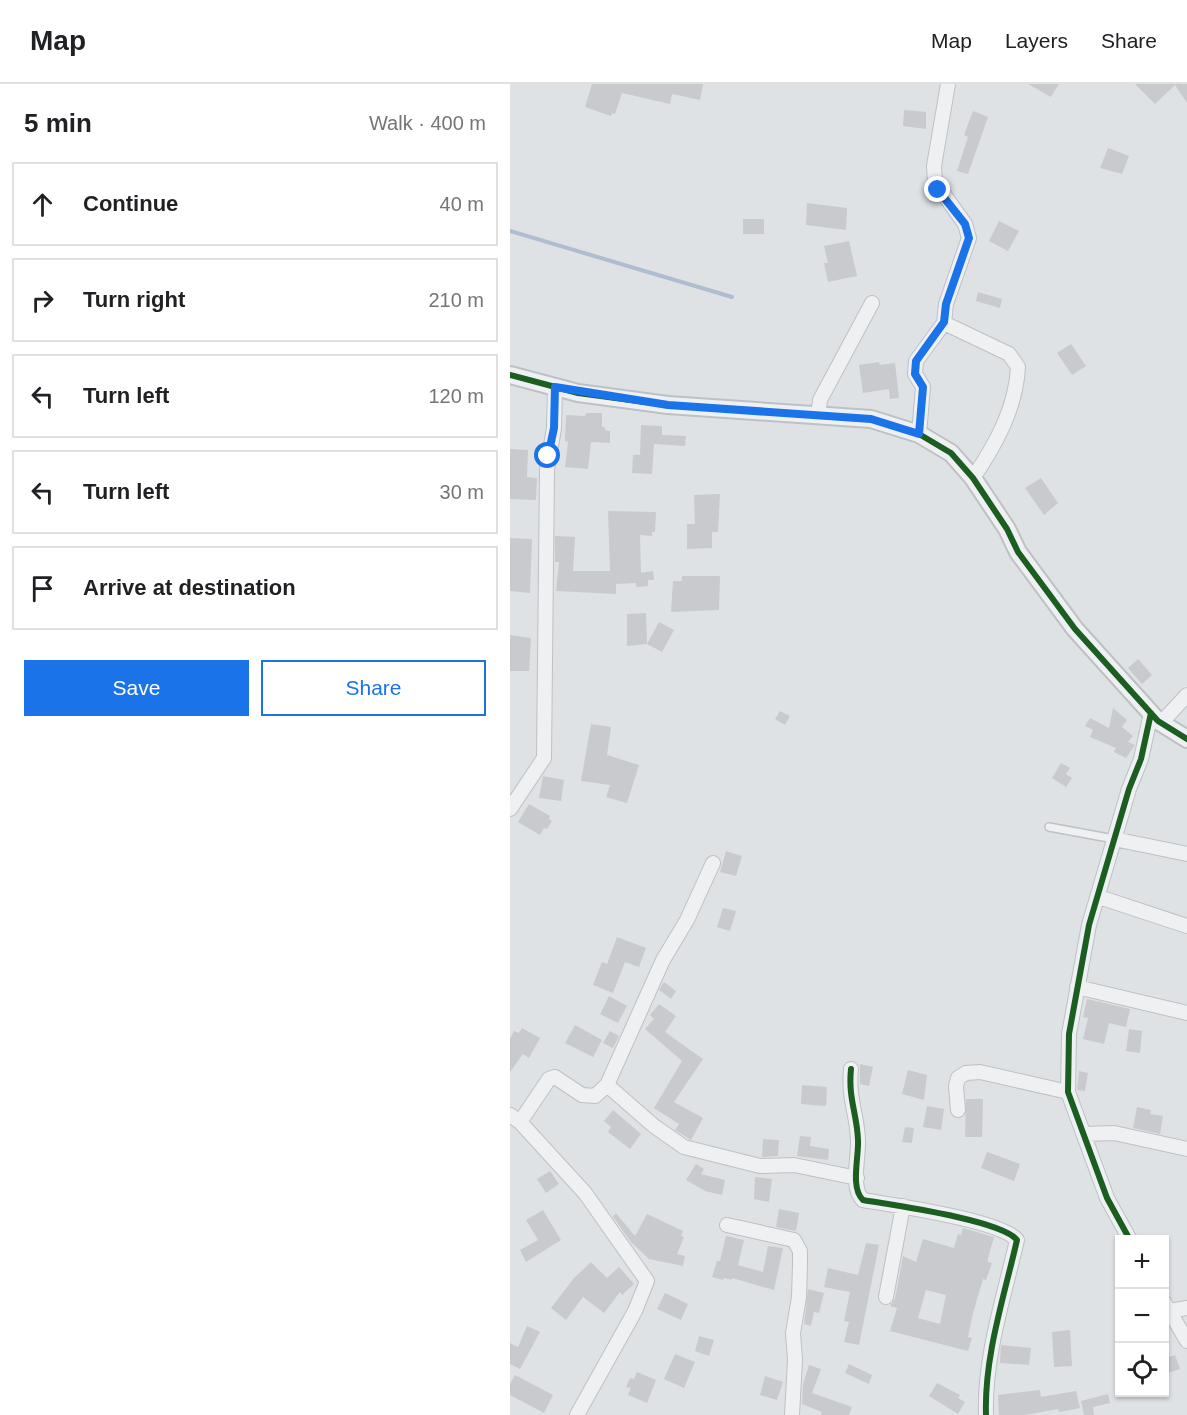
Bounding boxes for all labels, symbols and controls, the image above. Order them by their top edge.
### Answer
text: Map [30,25,86,56]
text: Map [931,29,972,52]
text: Layers [1005,29,1068,52]
text: Share [1101,29,1157,52]
text: 5 min [24,108,92,138]
text: Walk · 400 m [369,112,486,134]
route end [924,176,950,202]
icon: ahead [26,188,59,221]
text: Continue [83,191,178,216]
text: 40 m [440,193,484,215]
icon: right [26,284,59,317]
text: Turn right [83,287,185,312]
text: 210 m [428,289,484,311]
icon: left [26,380,59,413]
text: Turn left [83,383,169,408]
text: 120 m [428,385,484,407]
route start [534,442,560,468]
icon: left [26,476,59,509]
text: Turn left [83,479,169,504]
text: 30 m [440,481,484,503]
icon: arrive [26,572,59,605]
text: Arrive at destination [83,575,296,600]
button: Save [24,660,249,716]
button: Share [261,660,486,716]
map controls [1115,1235,1169,1397]
button: + [1115,1235,1169,1289]
button: − [1115,1289,1169,1343]
button: locate [1115,1343,1169,1397]

